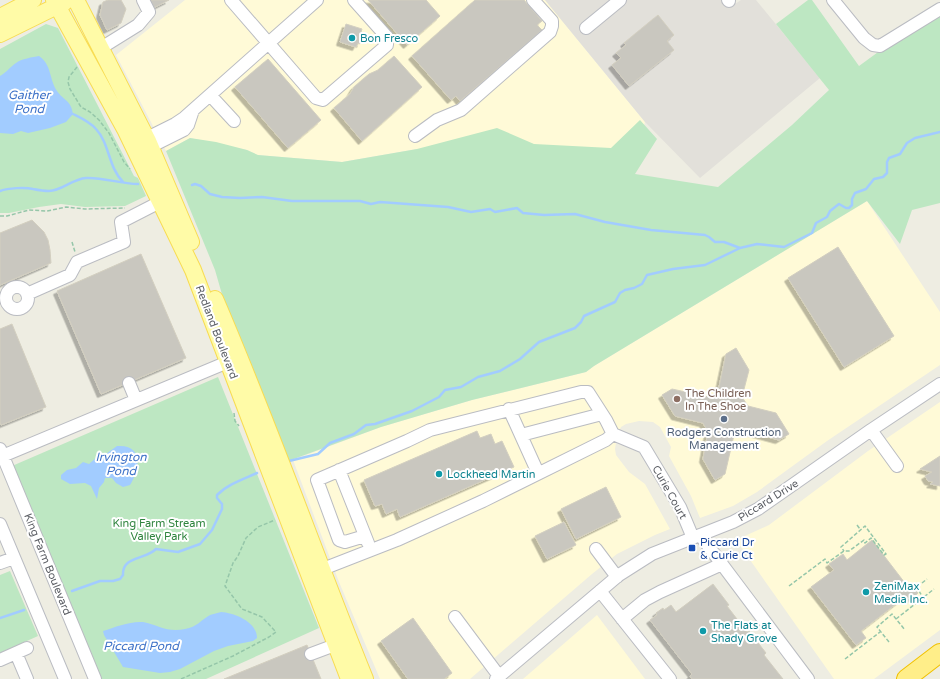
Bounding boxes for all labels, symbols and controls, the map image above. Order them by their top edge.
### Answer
place label: Bon Fresco [360,32,419,45]
marker: Bon Fresco [347,33,357,43]
water label: Gaither Pond [8,88,51,116]
street label: Redland Boulevard [193,284,240,381]
place label: The Children In The Shoe [685,387,751,413]
marker: The Children In The Shoe [672,394,682,404]
marker: Rodgers Construction Management [719,414,729,424]
place label: Rodgers Construction Management [667,426,781,452]
water label: Irvington Pond [95,450,147,478]
street label: Curie Court [649,463,690,521]
place label: Lockheed Martin [447,468,536,481]
marker: Lockheed Martin [434,469,444,479]
street label: Piccard Drive [736,477,801,524]
street label: King Farm Boulevard [21,511,74,617]
park label: King Farm Stream Valley Park [112,517,206,543]
place label: Piccard Dr & Curie Ct [700,536,755,562]
marker: Piccard Dr & Curie Ct [687,543,697,553]
place label: ZeniMax Media Inc. [874,580,928,606]
marker: ZeniMax Media Inc. [861,587,871,597]
place label: The Flats at Shady Grove [711,619,777,645]
marker: The Flats at Shady Grove [698,626,708,636]
water label: Piccard Pond [103,639,180,653]

